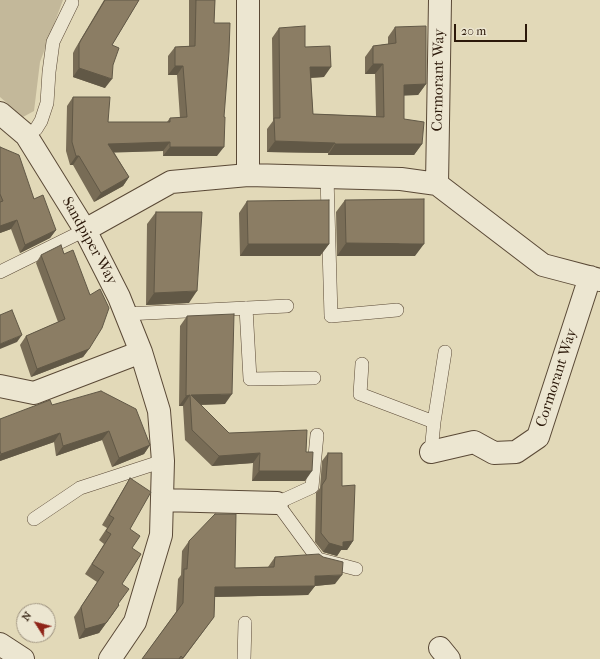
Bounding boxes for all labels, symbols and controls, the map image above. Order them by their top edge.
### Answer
scale bar [456,16,529,42]
text: 20 m [461,24,486,38]
street label: Cormorant Way [429,28,449,132]
street label: Sandpiper Way [57,194,121,288]
street label: Cormorant Way [533,326,581,430]
north arrow [16,603,56,643]
text: N [19,609,34,623]

